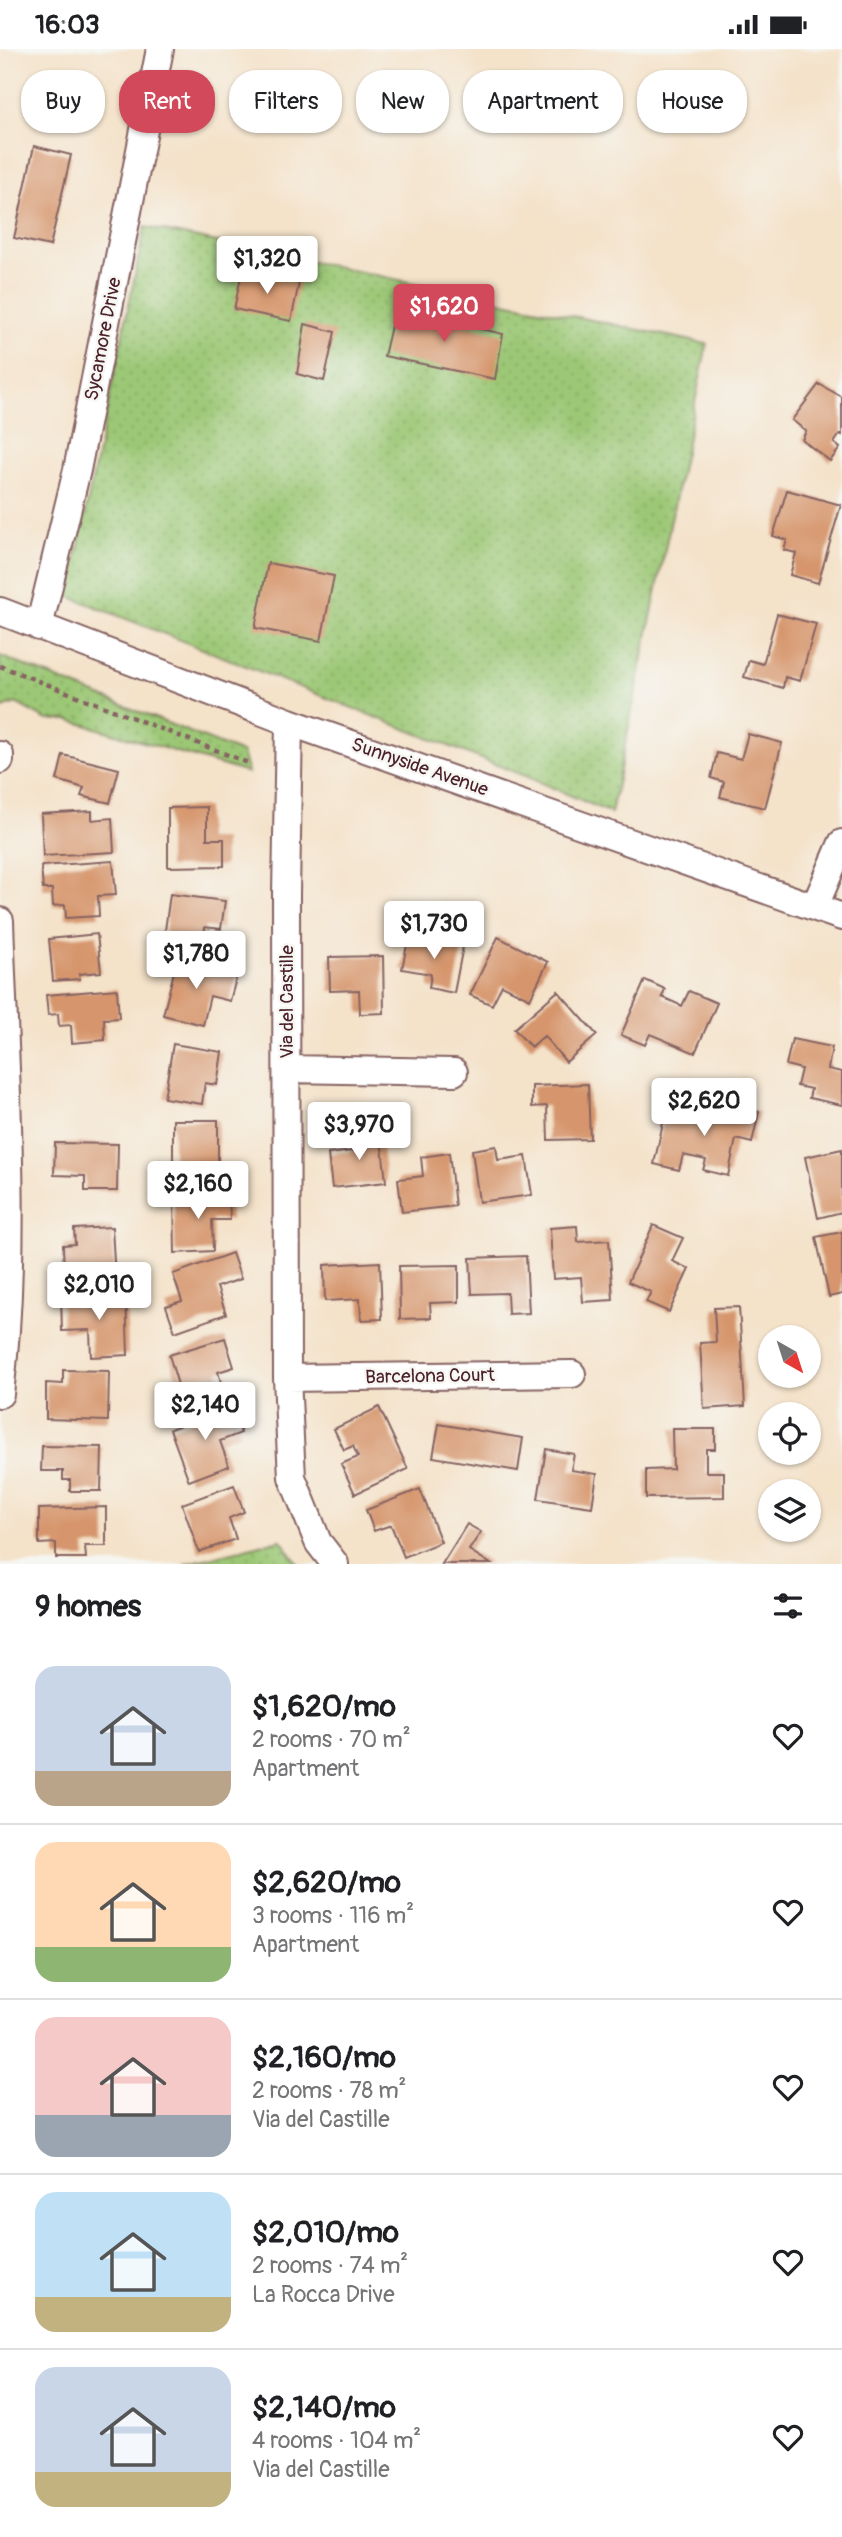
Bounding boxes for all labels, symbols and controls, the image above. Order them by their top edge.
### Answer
text: 16:03 [35,9,100,41]
chip: Buy [21,70,105,133]
chip: Rent [119,70,215,133]
chip: Filters [229,70,342,133]
chip: New [356,70,449,133]
chip: Apartment [463,70,623,133]
chip: House [637,70,747,133]
pin: $1,320 [210,237,324,296]
text: $1,320 [233,244,301,273]
street label: Sycamore Drive [79,275,127,403]
pin: $1,620 [387,285,501,344]
text: $1,620 [409,292,479,321]
street label: Sunnyside Avenue [348,732,492,802]
pin: $1,730 [377,901,491,961]
text: $1,730 [400,909,468,938]
pin: $1,780 [139,932,253,991]
text: $1,780 [163,939,229,968]
street label: Via del Castille [275,944,299,1059]
pin: $2,620 [647,1079,761,1138]
text: $2,620 [667,1086,741,1115]
pin: $3,970 [302,1103,416,1162]
text: $3,970 [324,1110,394,1139]
pin: $2,160 [141,1161,255,1221]
text: $2,160 [163,1169,233,1198]
pin: $2,010 [42,1263,156,1322]
text: $2,010 [63,1270,135,1299]
north arrow [758,1325,821,1388]
map controls [758,1325,821,1542]
street label: Barcelona Court [365,1363,495,1389]
pin: $2,140 [148,1383,262,1442]
text: $2,140 [170,1390,240,1419]
button: locate [758,1402,821,1465]
button: layers [758,1479,821,1542]
icon: filters [769,1587,807,1625]
text: 9 homes [35,1588,141,1625]
text: $1,620/mo [252,1688,396,1725]
icon: home [91,1694,175,1778]
icon: heart [769,1717,807,1755]
text: 2 rooms · 70 m² [252,1725,411,1754]
text: Apartment [252,1754,359,1783]
text: $2,620/mo [252,1864,401,1901]
icon: home [91,1870,175,1954]
icon: heart [769,1893,807,1931]
text: 3 rooms · 116 m² [252,1901,414,1930]
text: Apartment [252,1930,359,1959]
text: $2,160/mo [252,2039,396,2076]
icon: home [91,2045,175,2129]
icon: heart [769,2068,807,2106]
text: 2 rooms · 78 m² [252,2076,406,2105]
text: Via del Castille [252,2105,390,2134]
text: $2,010/mo [252,2214,399,2251]
icon: home [91,2220,175,2304]
icon: heart [769,2243,807,2281]
text: 2 rooms · 74 m² [252,2251,408,2280]
text: La Rocca Drive [252,2280,395,2309]
text: $2,140/mo [252,2389,396,2426]
icon: home [91,2395,175,2479]
icon: heart [769,2418,807,2456]
text: 4 rooms · 104 m² [252,2426,421,2455]
text: Via del Castille [252,2455,390,2484]

